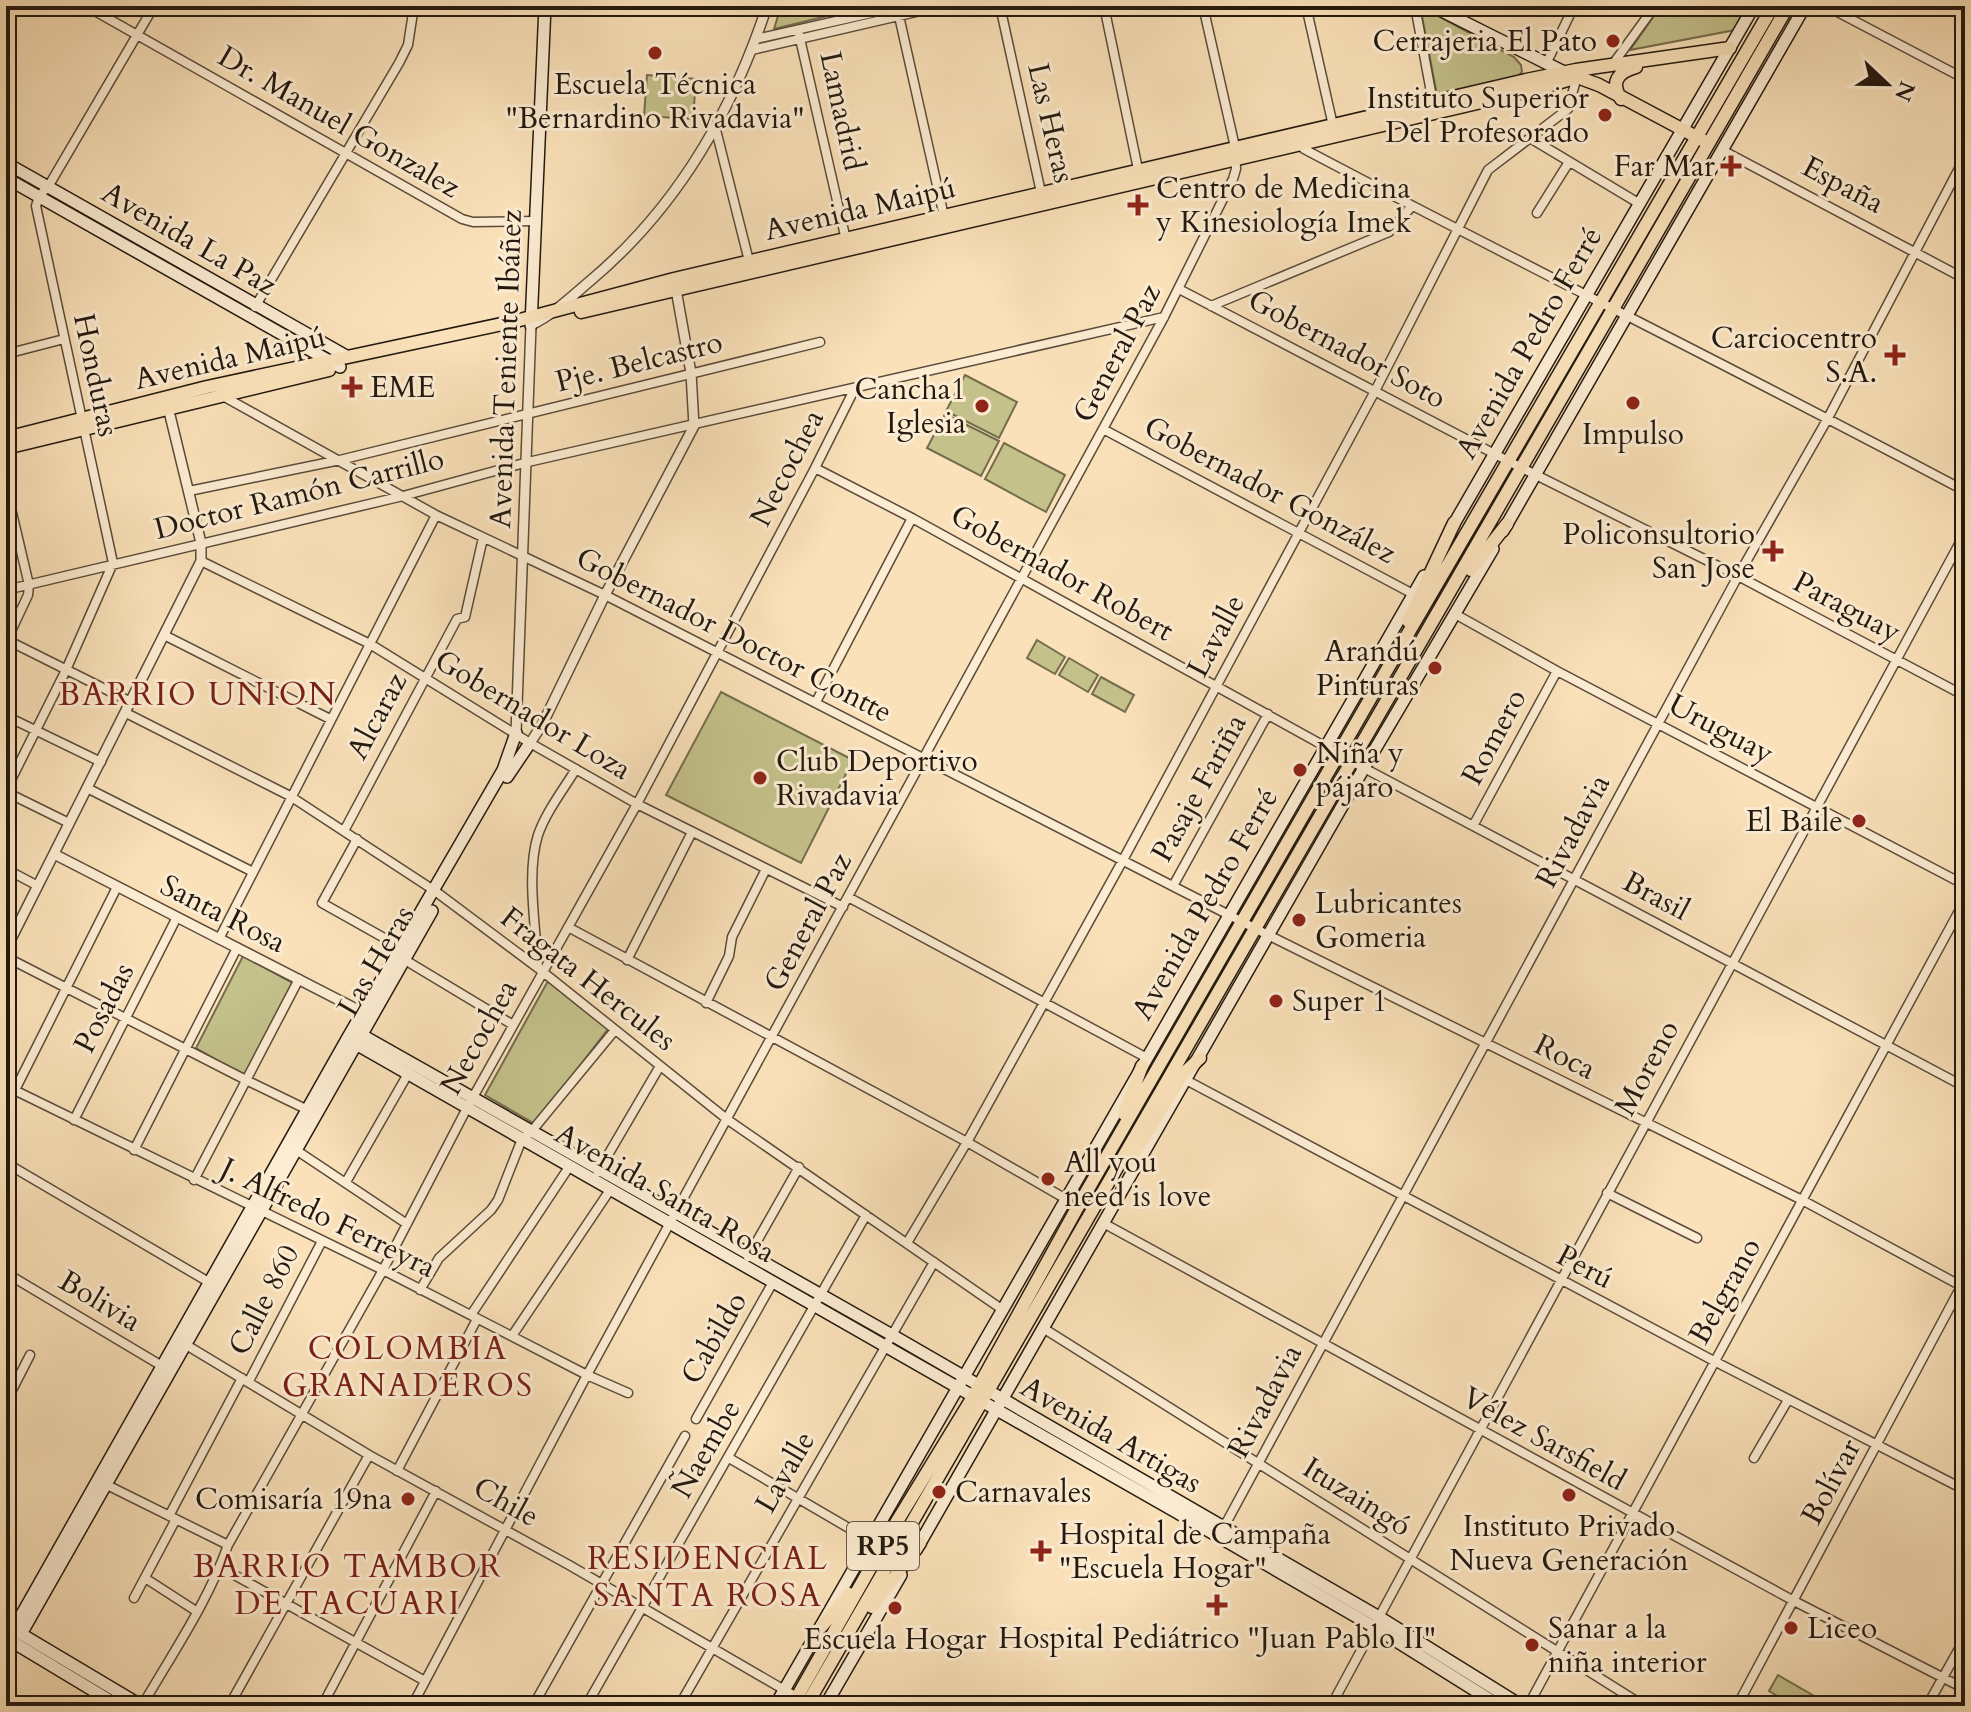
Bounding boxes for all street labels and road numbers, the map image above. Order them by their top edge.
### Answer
street label: Dr. Manuel Gonzalez [211,36,468,208]
street label: Lamadrid [809,48,875,174]
street label: Las Heras [1017,59,1085,187]
street label: España [1795,146,1891,224]
street label: Avenida Maipú [761,167,959,251]
street label: Avenida La Paz [94,172,285,306]
street label: Avenida Teniente Ibáñez [480,208,532,529]
street label: Avenida Pedro Ferré [1446,220,1612,466]
street label: General Paz [1063,276,1171,430]
street label: Gobernador Soto [1241,280,1453,418]
street label: Honduras [63,310,129,440]
street label: Avenida Maipú [131,316,329,400]
street label: Pje. Belcastro [551,321,727,403]
street label: Necochea [740,403,834,533]
street label: Gobernador González [1137,406,1404,574]
street label: Doctor Ramón Carrillo [150,438,448,550]
street label: Gobernador Robert [943,495,1181,652]
street label: Gobernador Doctor Contte [569,537,899,733]
street label: Paraguay [1786,562,1908,653]
street label: Lavalle [1177,587,1255,685]
street label: Gobernador Loza [427,640,639,790]
street label: Alcaraz [337,665,417,767]
street label: Romero [1452,682,1536,792]
street label: Uruguay [1661,684,1781,774]
street label: Pasaje Fariña [1141,707,1257,869]
street label: Rivadavia [1526,767,1620,895]
street label: Avenida Pedro Ferré [1122,781,1288,1027]
street label: General Paz [754,845,862,999]
street label: Brasil [1615,861,1697,931]
street label: Santa Rosa [153,865,293,963]
street label: Fragata Hercules [492,897,684,1061]
street label: Las Heras [328,898,424,1024]
street label: Posadas [64,956,144,1060]
street label: Necochea [431,972,527,1102]
street label: Moreno [1605,1013,1689,1123]
street label: Roca [1527,1024,1603,1090]
street label: Avenida Santa Rosa [547,1113,783,1273]
street label: J. Alfredo Ferreyra [210,1146,443,1288]
street label: Belgrano [1679,1230,1771,1352]
street label: Perú [1549,1235,1621,1299]
street label: Calle 860 [219,1238,309,1362]
street label: Bolivia [51,1260,149,1342]
street label: Cabildo [671,1284,757,1392]
street label: Rivadavia [1218,1337,1312,1465]
street label: Avenida Artigas [1013,1367,1209,1503]
street label: Vélez Sarsfield [1455,1377,1633,1501]
street label: Ñaembe [661,1392,751,1506]
street label: Lavalle [745,1424,825,1520]
street label: Bolívar [1791,1432,1871,1532]
street label: Ituzaingó [1295,1448,1419,1546]
street label: Chile [466,1467,546,1537]
road number: RP5 [847,1522,919,1570]

